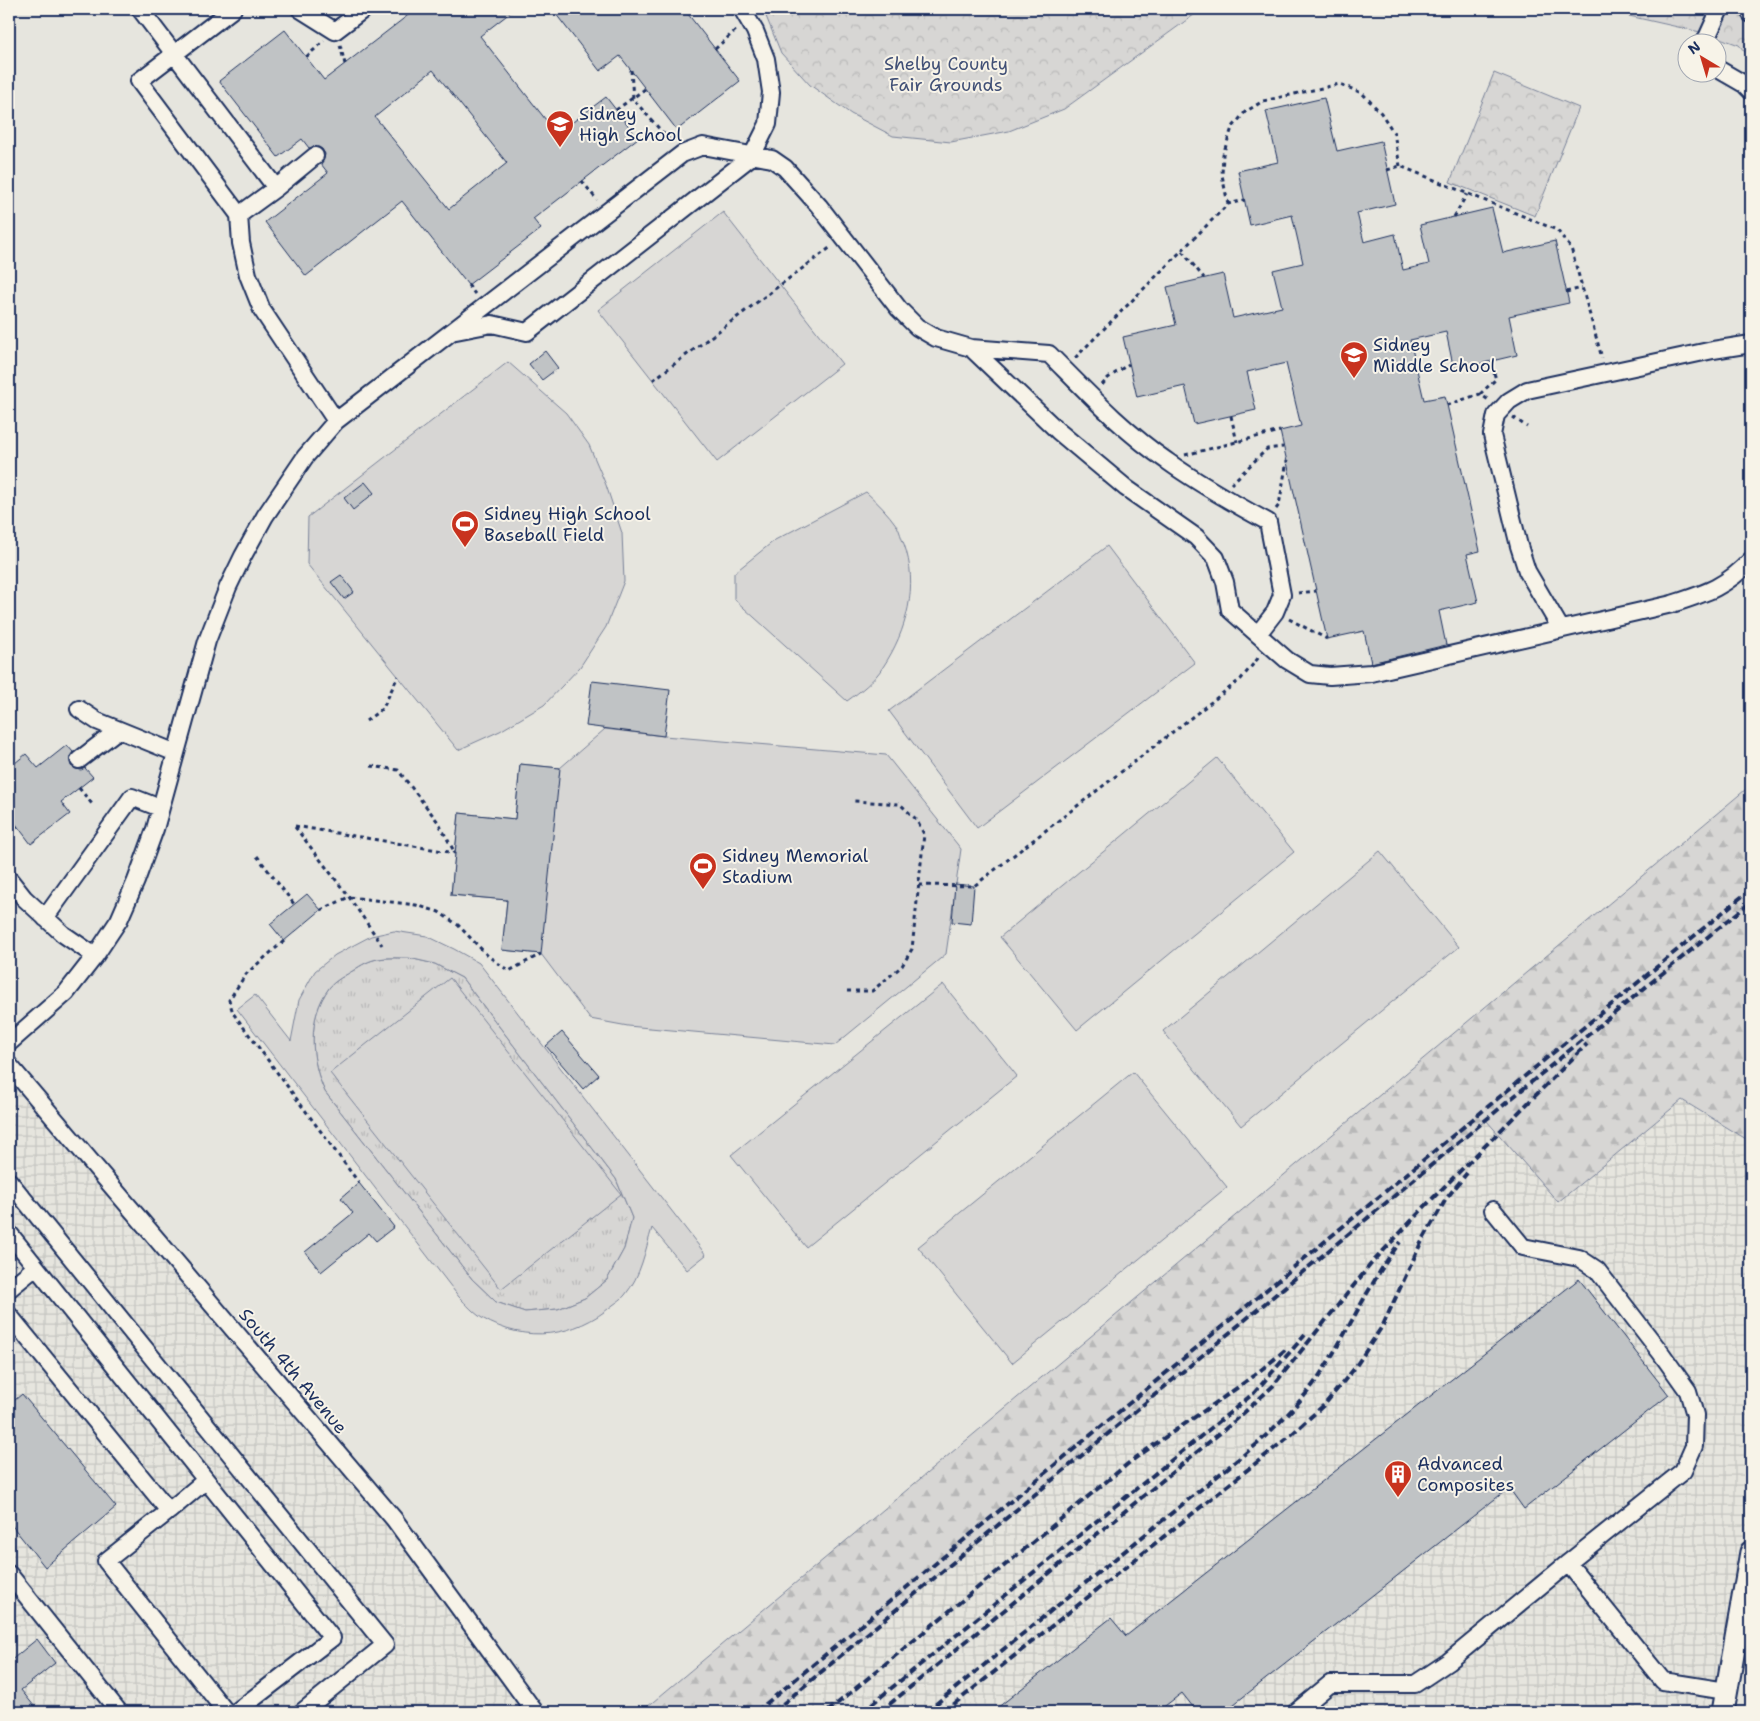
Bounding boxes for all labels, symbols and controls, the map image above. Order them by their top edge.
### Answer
north arrow [1678,32,1728,82]
text: N [1684,37,1704,58]
park label: Shelby County Fair Grounds [884,52,1008,97]
place label: Sidney High School [579,102,682,147]
school or university icon: Sidney High School [545,109,575,148]
place label: Sidney Middle School [1373,333,1497,378]
school or university icon: Sidney Middle School [1339,340,1369,379]
place label: Sidney High School Baseball Field [484,502,651,547]
sports icon: Sidney High School Baseball Field [450,509,480,548]
place label: Sidney Memorial Stadium [722,844,869,889]
sports icon: Sidney Memorial Stadium [688,851,718,890]
street label: South 4th Avenue [233,1303,353,1439]
place label: Advanced Composites [1417,1452,1514,1497]
building icon: Advanced Composites [1383,1459,1413,1498]

